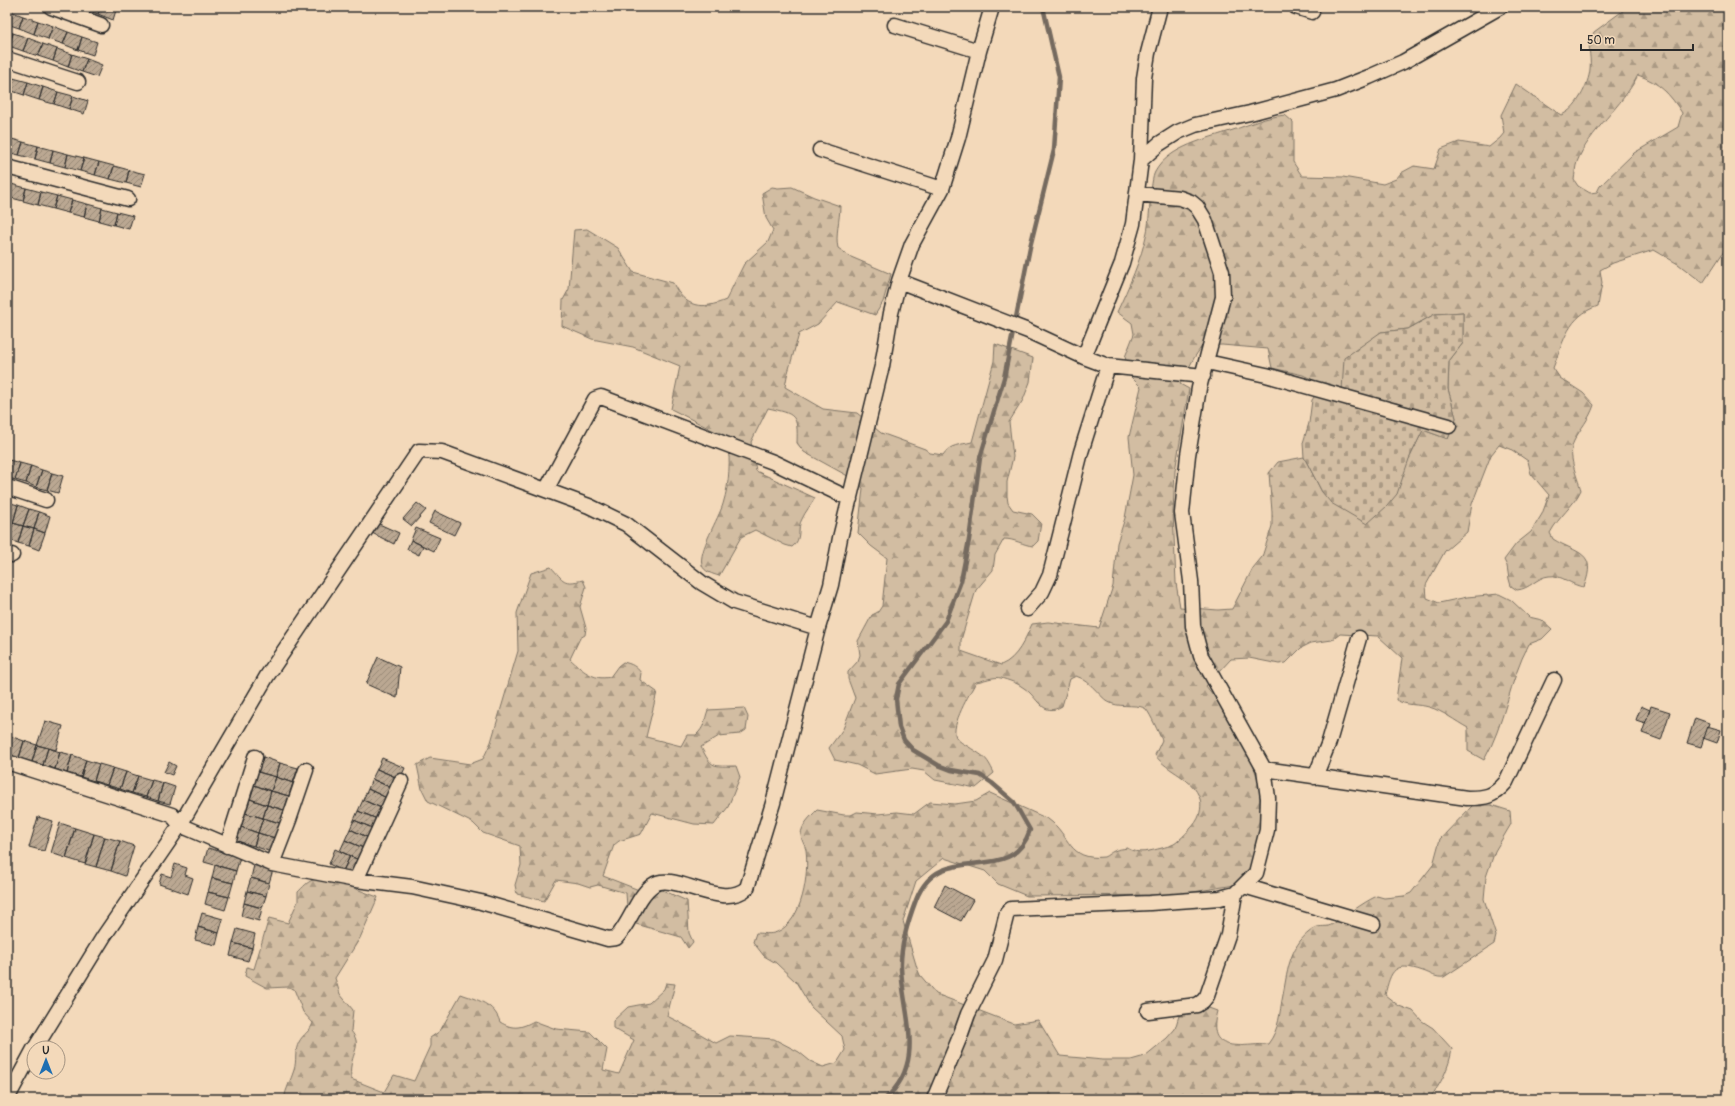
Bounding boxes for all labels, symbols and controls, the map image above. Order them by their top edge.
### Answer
scale bar [1581,26,1693,52]
text: 50 m [1587,33,1615,48]
north arrow [26,1040,66,1080]
text: U [42,1044,50,1057]

